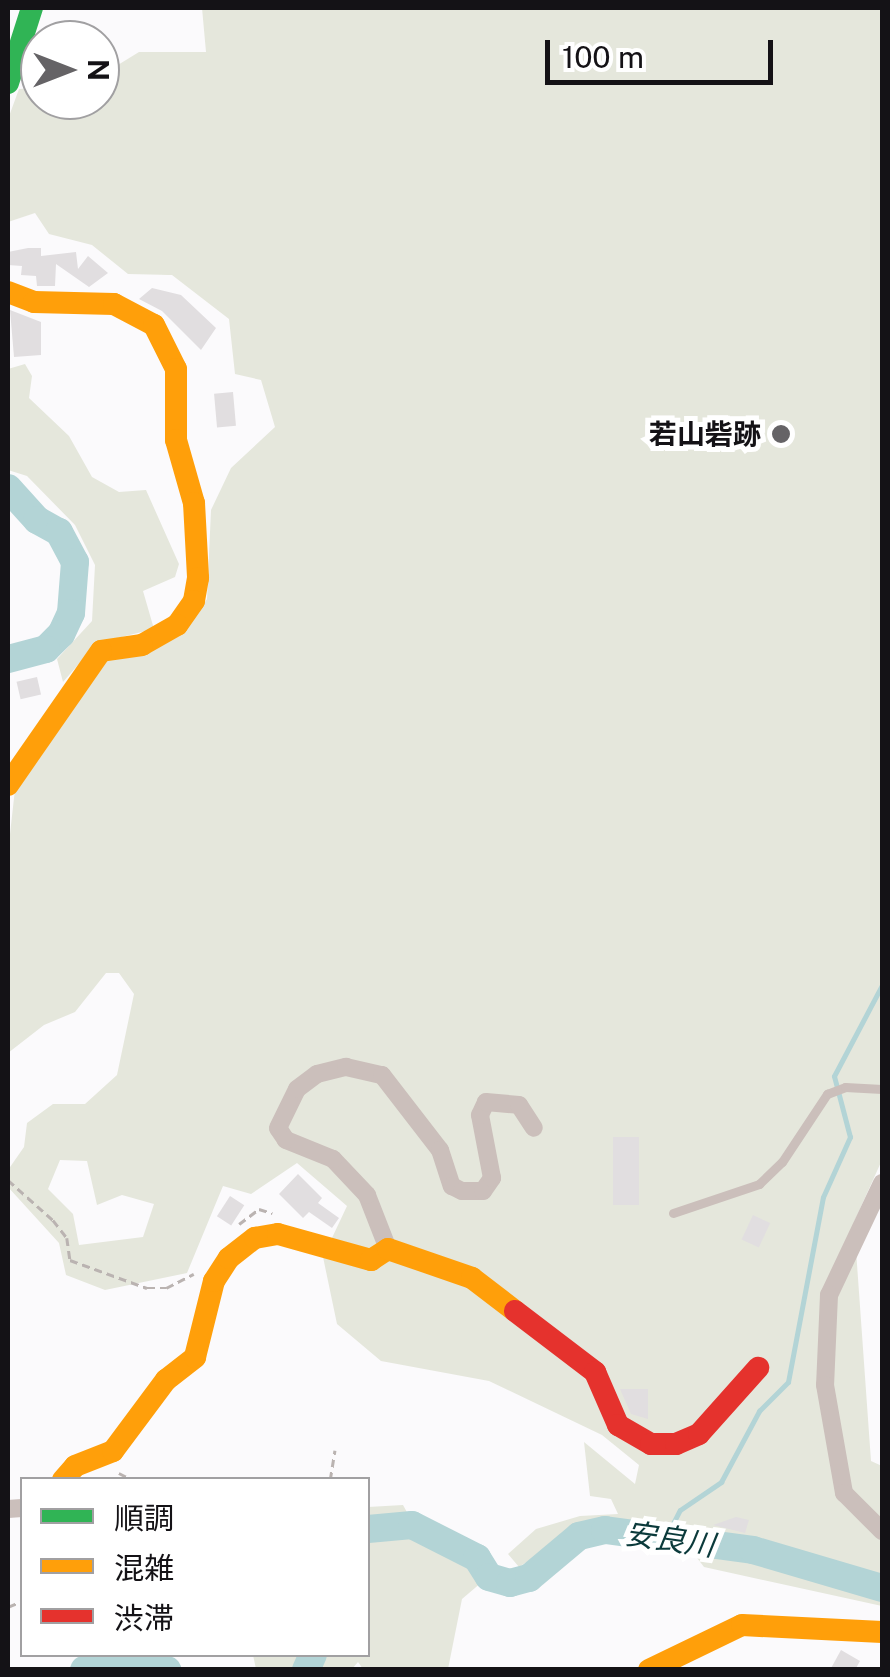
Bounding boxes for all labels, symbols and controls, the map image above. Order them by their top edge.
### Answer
north arrow [20,20,120,120]
scale bar [550,20,778,82]
text: 100 m [562,39,644,75]
text: N [82,59,115,81]
place label: 若山砦跡 [649,417,761,451]
marker: 若山砦跡 [770,423,792,445]
legend [20,1477,370,1657]
text: 順調 [114,1500,174,1536]
water label: 安良川 [623,1515,717,1563]
text: 混雑 [114,1550,174,1586]
text: 渋滞 [114,1600,174,1636]

